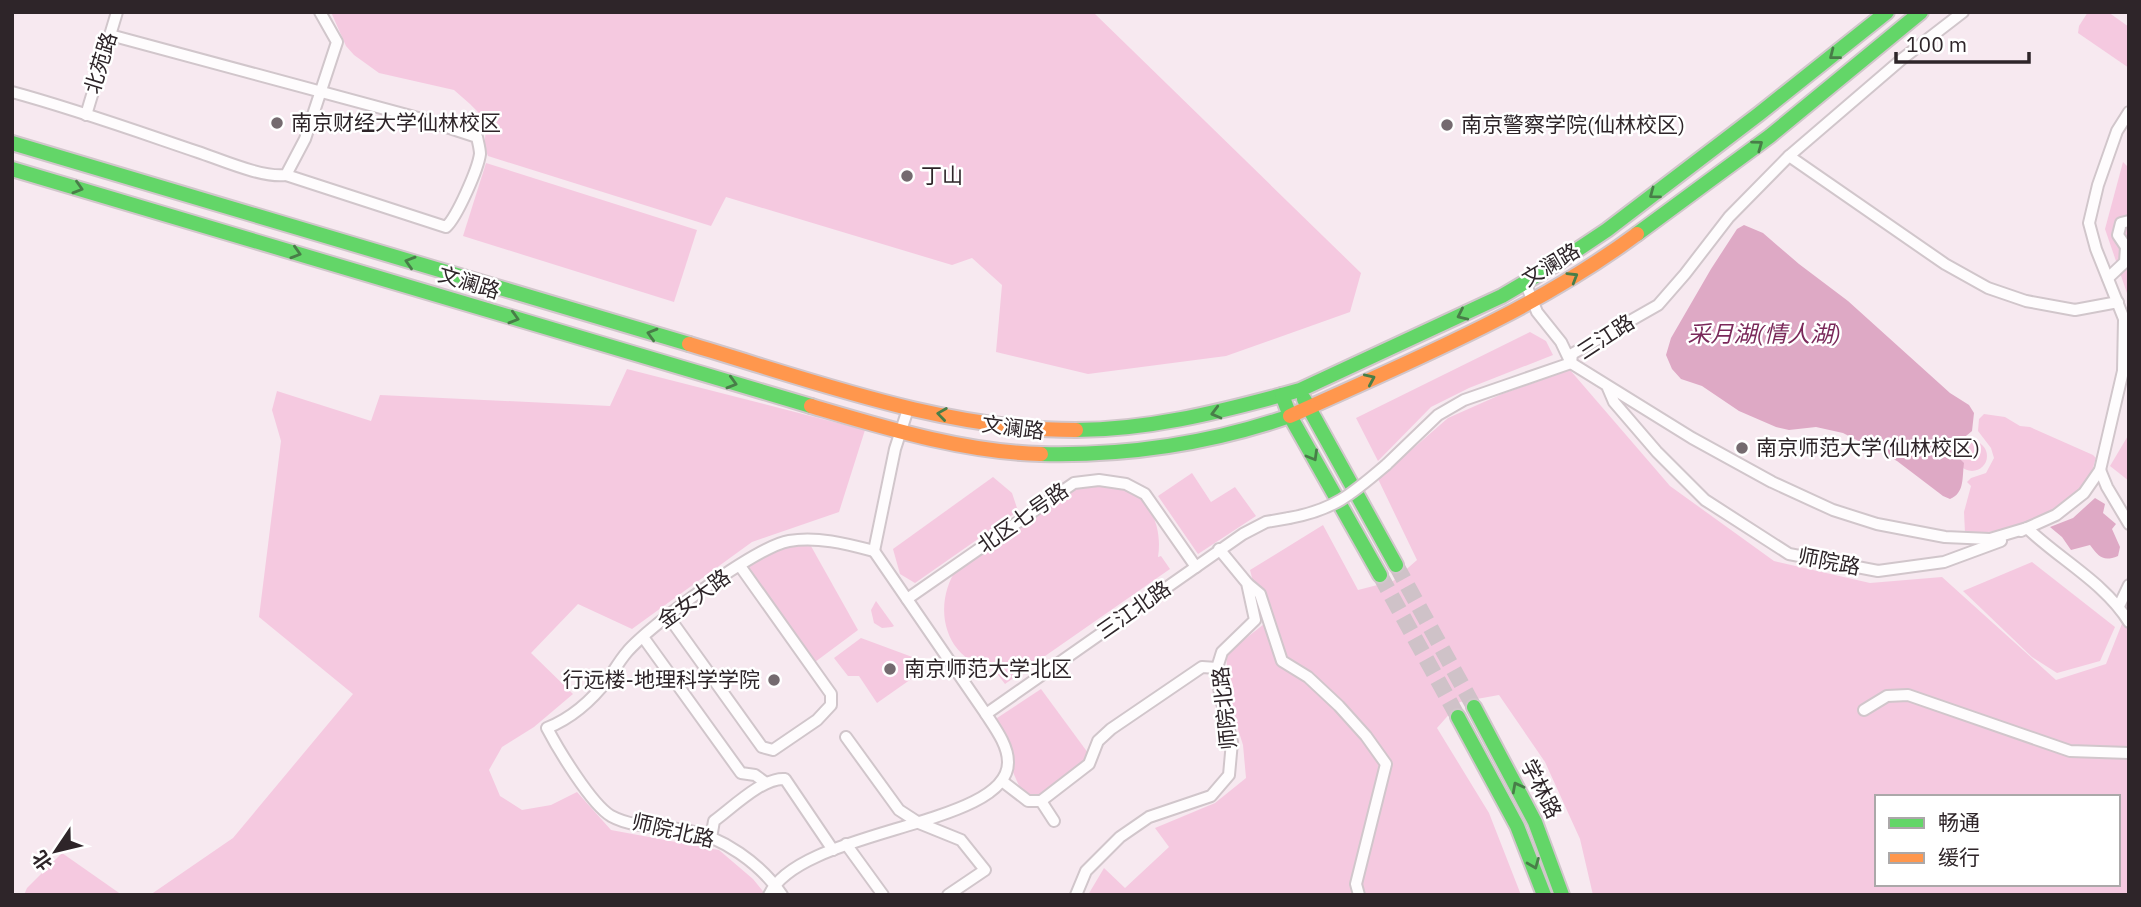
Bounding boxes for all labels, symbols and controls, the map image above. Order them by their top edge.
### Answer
scale bar [1896,21,2029,65]
street label: 北苑路 [77,28,123,97]
text: 100 m [1906,30,1967,58]
one-way arrow [1829,46,1841,59]
place label: 南京财经大学仙林校区 [291,108,501,136]
place label: 南京警察学院(仙林校区) [1461,110,1685,138]
marker: 南京财经大学仙林校区 [269,115,285,131]
marker: 南京警察学院(仙林校区) [1439,117,1455,133]
one-way arrow [1750,141,1763,154]
place label: 丁山 [921,161,963,189]
marker: 丁山 [899,168,915,184]
one-way arrow [71,180,83,195]
one-way arrow [1649,185,1662,198]
street label: 文澜路 [1516,236,1585,292]
one-way arrow [289,245,301,260]
one-way arrow [405,256,417,271]
street label: 文澜路 [435,259,504,305]
one-way arrow [1565,272,1578,285]
one-way arrow [1457,306,1469,320]
street label: 三江路 [1571,307,1639,365]
one-way arrow [507,310,519,325]
water label: 采月湖(情人湖) [1687,318,1841,348]
one-way arrow [646,327,658,342]
one-way arrow [1362,373,1375,387]
one-way arrow [726,374,738,389]
one-way arrow [1210,405,1222,419]
one-way arrow [936,407,948,422]
street label: 文澜路 [980,409,1046,445]
place label: 南京师范大学(仙林校区) [1756,433,1980,461]
marker: 南京师范大学(仙林校区) [1734,440,1750,456]
one-way arrow [1305,449,1318,461]
street label: 北区七号路 [971,476,1073,559]
street label: 师院路 [1796,541,1863,581]
street label: 金女大路 [651,562,736,634]
street label: 三江北路 [1091,574,1176,645]
place label: 南京师范大学北区 [904,654,1072,682]
marker: 南京师范大学北区 [882,661,898,677]
place label: 行远楼-地理科学学院 [563,665,760,693]
street label: 师院北路 [1206,665,1242,751]
marker: 行远楼-地理科学学院 [766,672,782,688]
street label: 学林路 [1515,754,1569,823]
one-way arrow [1512,782,1525,794]
legend [1875,795,2120,886]
street label: 师院北路 [629,807,717,853]
text: 畅通 [1938,808,1980,836]
north arrow [21,816,91,886]
text: 缓行 [1938,843,1980,871]
text: 北 [27,846,57,875]
one-way arrow [1525,857,1539,869]

